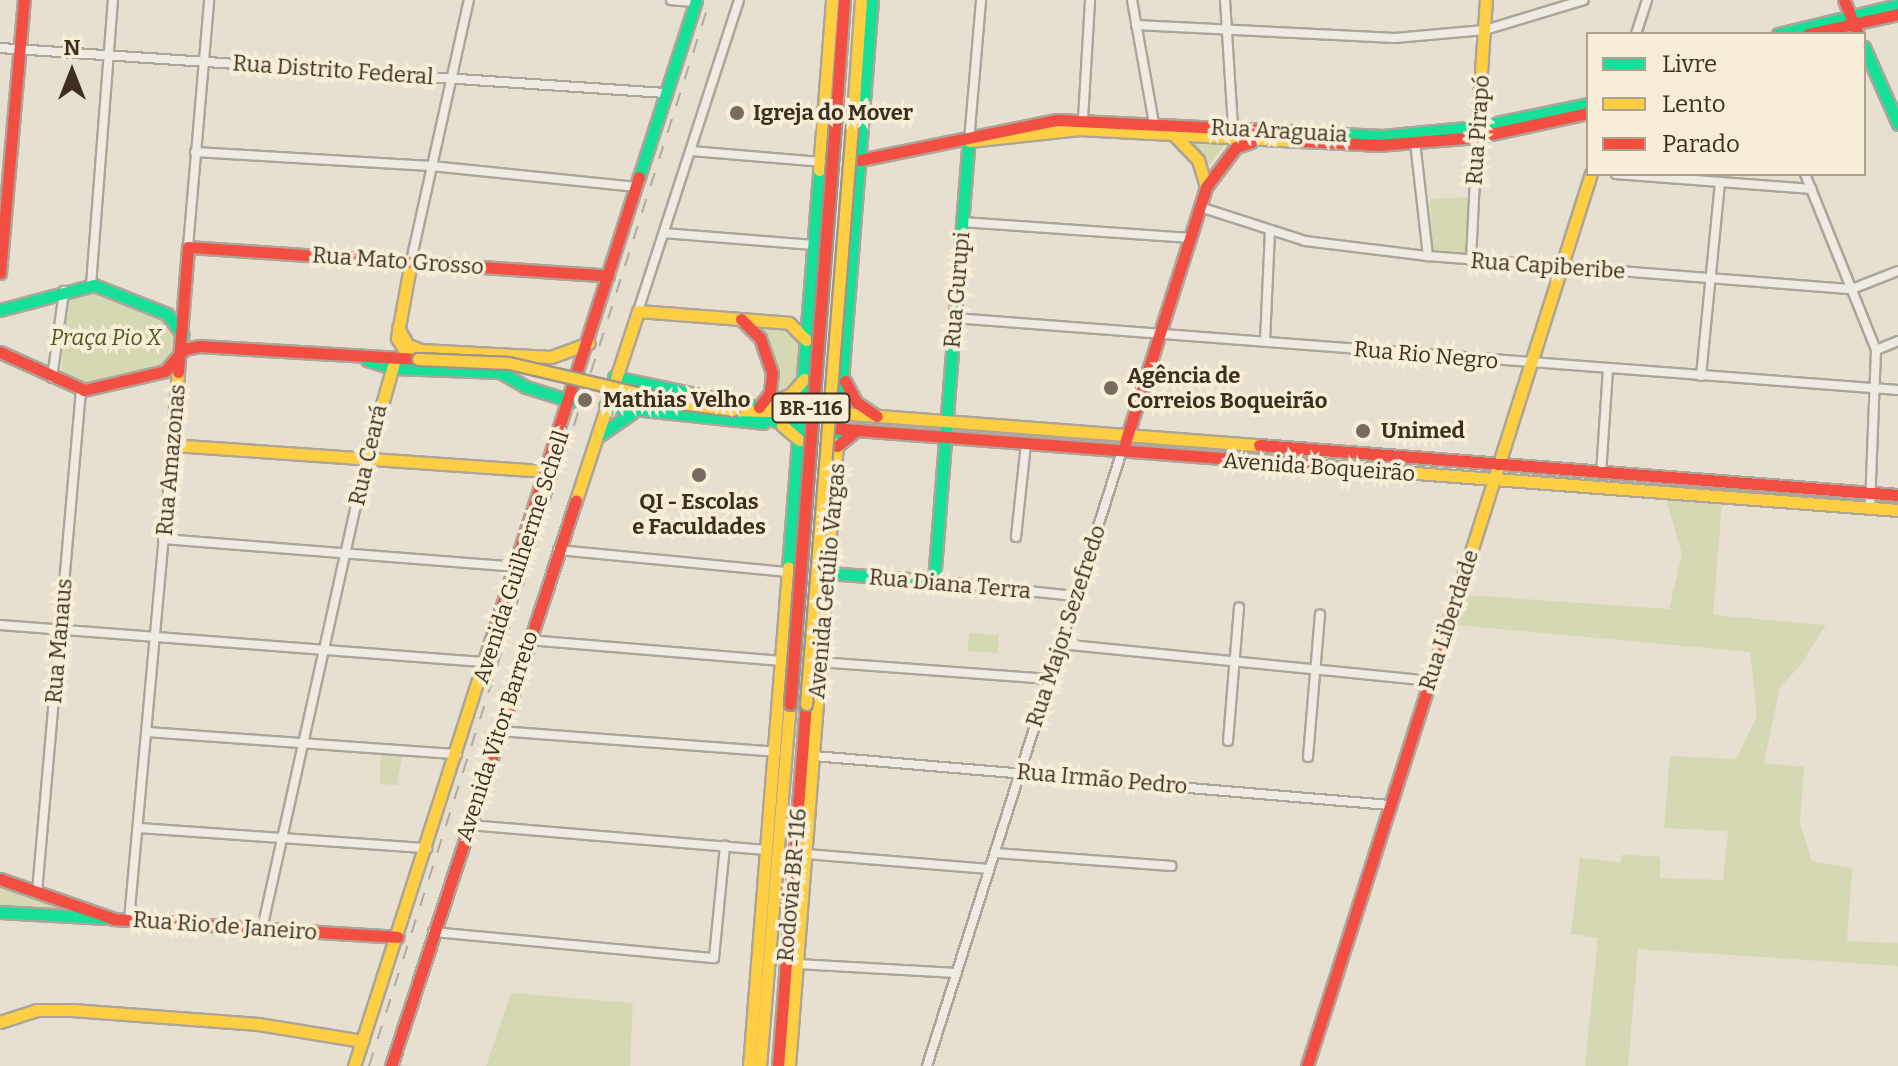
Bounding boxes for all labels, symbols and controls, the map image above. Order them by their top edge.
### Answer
north arrow [32,32,112,112]
legend [1586,32,1866,176]
text: N [64,34,80,61]
street label: Rua Distrito Federal [232,50,434,90]
text: Livre [1662,50,1717,78]
street label: Rua Pirapó [1461,74,1495,186]
text: Lento [1662,90,1725,118]
place label: Igreja do Mover [753,100,913,126]
marker: Igreja do Mover [728,104,746,122]
street label: Rua Araguaia [1210,114,1348,148]
text: Parado [1662,130,1740,158]
street label: Rua Gurupi [939,231,975,349]
street label: Rua Mato Grosso [311,242,485,280]
street label: Rua Capiberibe [1470,247,1626,285]
park label: Praça Pio X [50,325,162,351]
street label: Rua Rio Negro [1353,336,1499,374]
place label: Agência de Correios Boqueirão [1127,362,1327,414]
marker: Agência de Correios Boqueirão [1102,379,1120,397]
street label: Rua Amazonas [151,383,191,537]
place label: Mathias Velho [603,387,750,413]
marker: Mathias Velho [574,389,596,411]
road number: BR-116 [771,392,851,424]
street label: Rua Ceará [344,402,392,508]
place label: Unimed [1381,418,1465,444]
marker: Unimed [1352,420,1374,442]
street label: Avenida Guilherme Schell [468,427,574,687]
street label: Avenida Boqueirão [1222,447,1416,487]
street label: Avenida Getúlio Vargas [804,462,850,700]
marker: QI - Escolas e Faculdades [690,466,708,484]
place label: QI - Escolas e Faculdades [632,488,766,540]
street label: Rua Major Sezefredo [1021,522,1111,730]
street label: Rua Liberdade [1414,546,1484,694]
street label: Rua Diana Terra [868,564,1032,604]
street label: Rua Manaus [40,577,78,705]
street label: Avenida Vitor Barreto [451,628,543,844]
street label: Rua Irmão Pedro [1016,758,1188,800]
street label: Rodovia BR-116 [772,807,812,963]
street label: Rua Rio de Janeiro [132,906,318,946]

